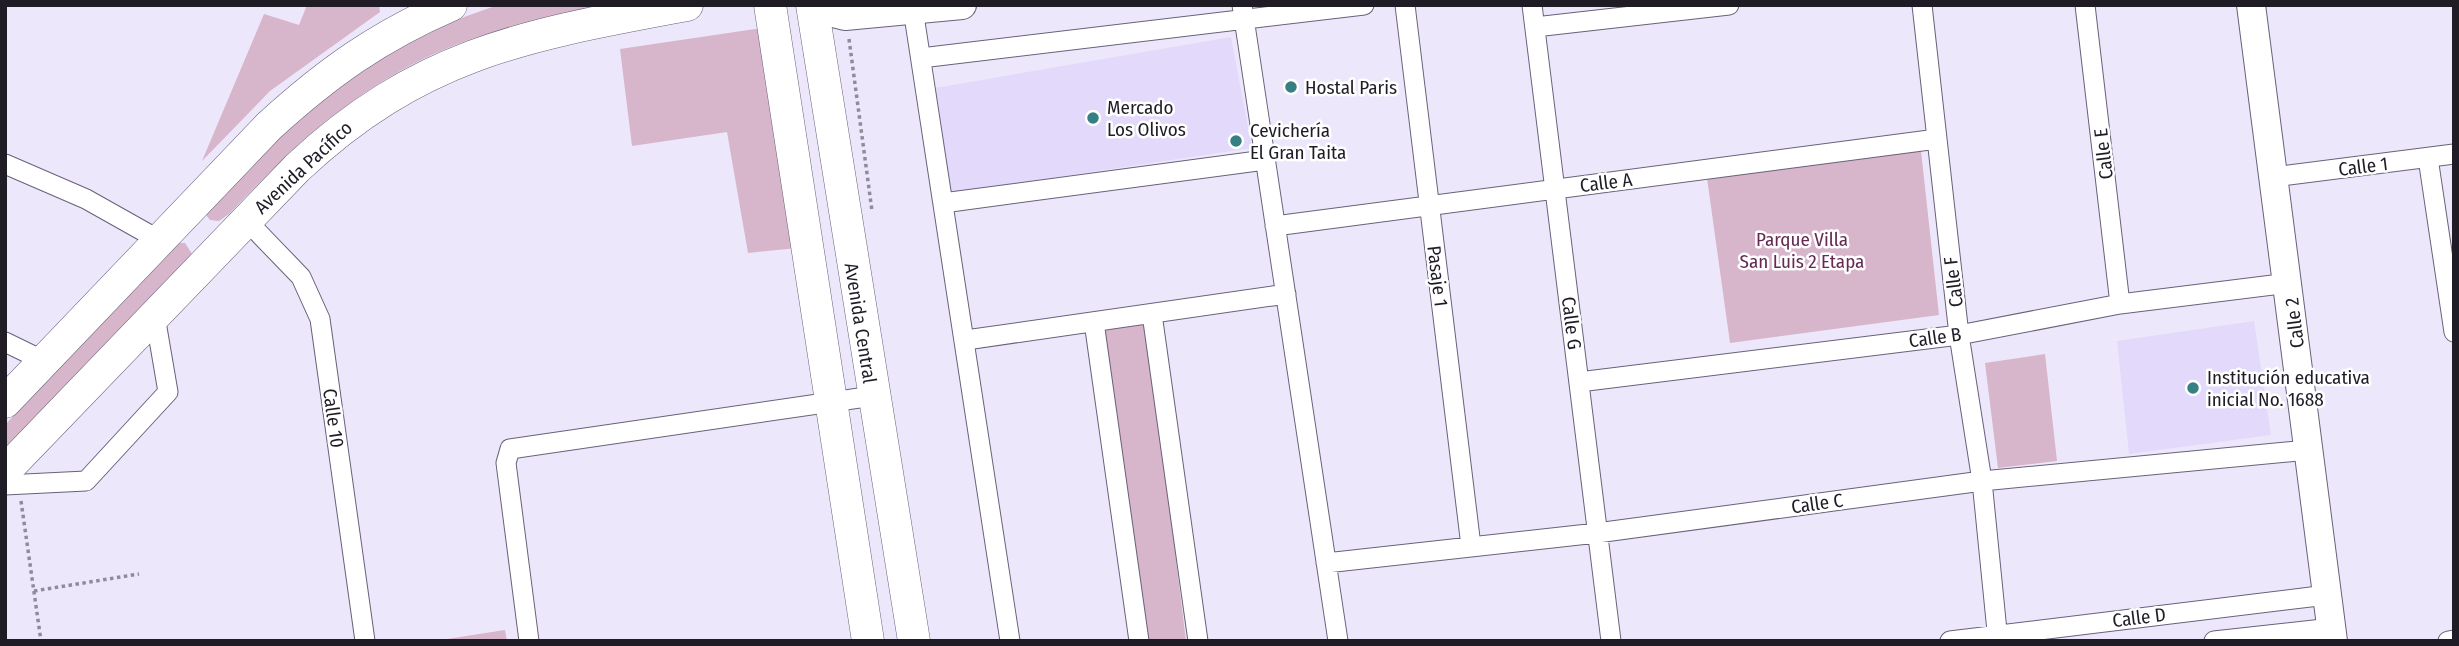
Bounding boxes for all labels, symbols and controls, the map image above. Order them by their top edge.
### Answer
place label: Hostal Paris [1305,76,1397,99]
marker: Hostal Paris [1283,79,1299,95]
place label: Mercado Los Olivos [1107,96,1186,141]
marker: Mercado Los Olivos [1085,110,1101,126]
street label: Avenida Pacífico [250,116,357,219]
place label: Cevichería El Gran Taita [1250,119,1346,164]
street label: Calle E [2089,127,2118,181]
marker: Cevichería El Gran Taita [1228,133,1244,149]
street label: Calle 1 [2337,152,2389,181]
street label: Calle A [1579,168,1633,197]
park label: Parque Villa San Luis 2 Etapa [1740,228,1864,273]
street label: Pasaje 1 [1422,244,1453,308]
street label: Calle F [1939,255,1968,309]
street label: Avenida Central [840,261,881,385]
street label: Calle G [1557,295,1586,351]
street label: Calle 2 [2280,296,2309,350]
street label: Calle B [1907,322,1963,353]
place label: Institución educativa inicial No. 1688 [2207,366,2370,411]
marker: Institución educativa inicial No. 1688 [2185,380,2201,396]
street label: Calle 10 [318,387,349,449]
street label: Calle C [1790,488,1845,519]
street label: Calle D [2111,603,2167,632]

